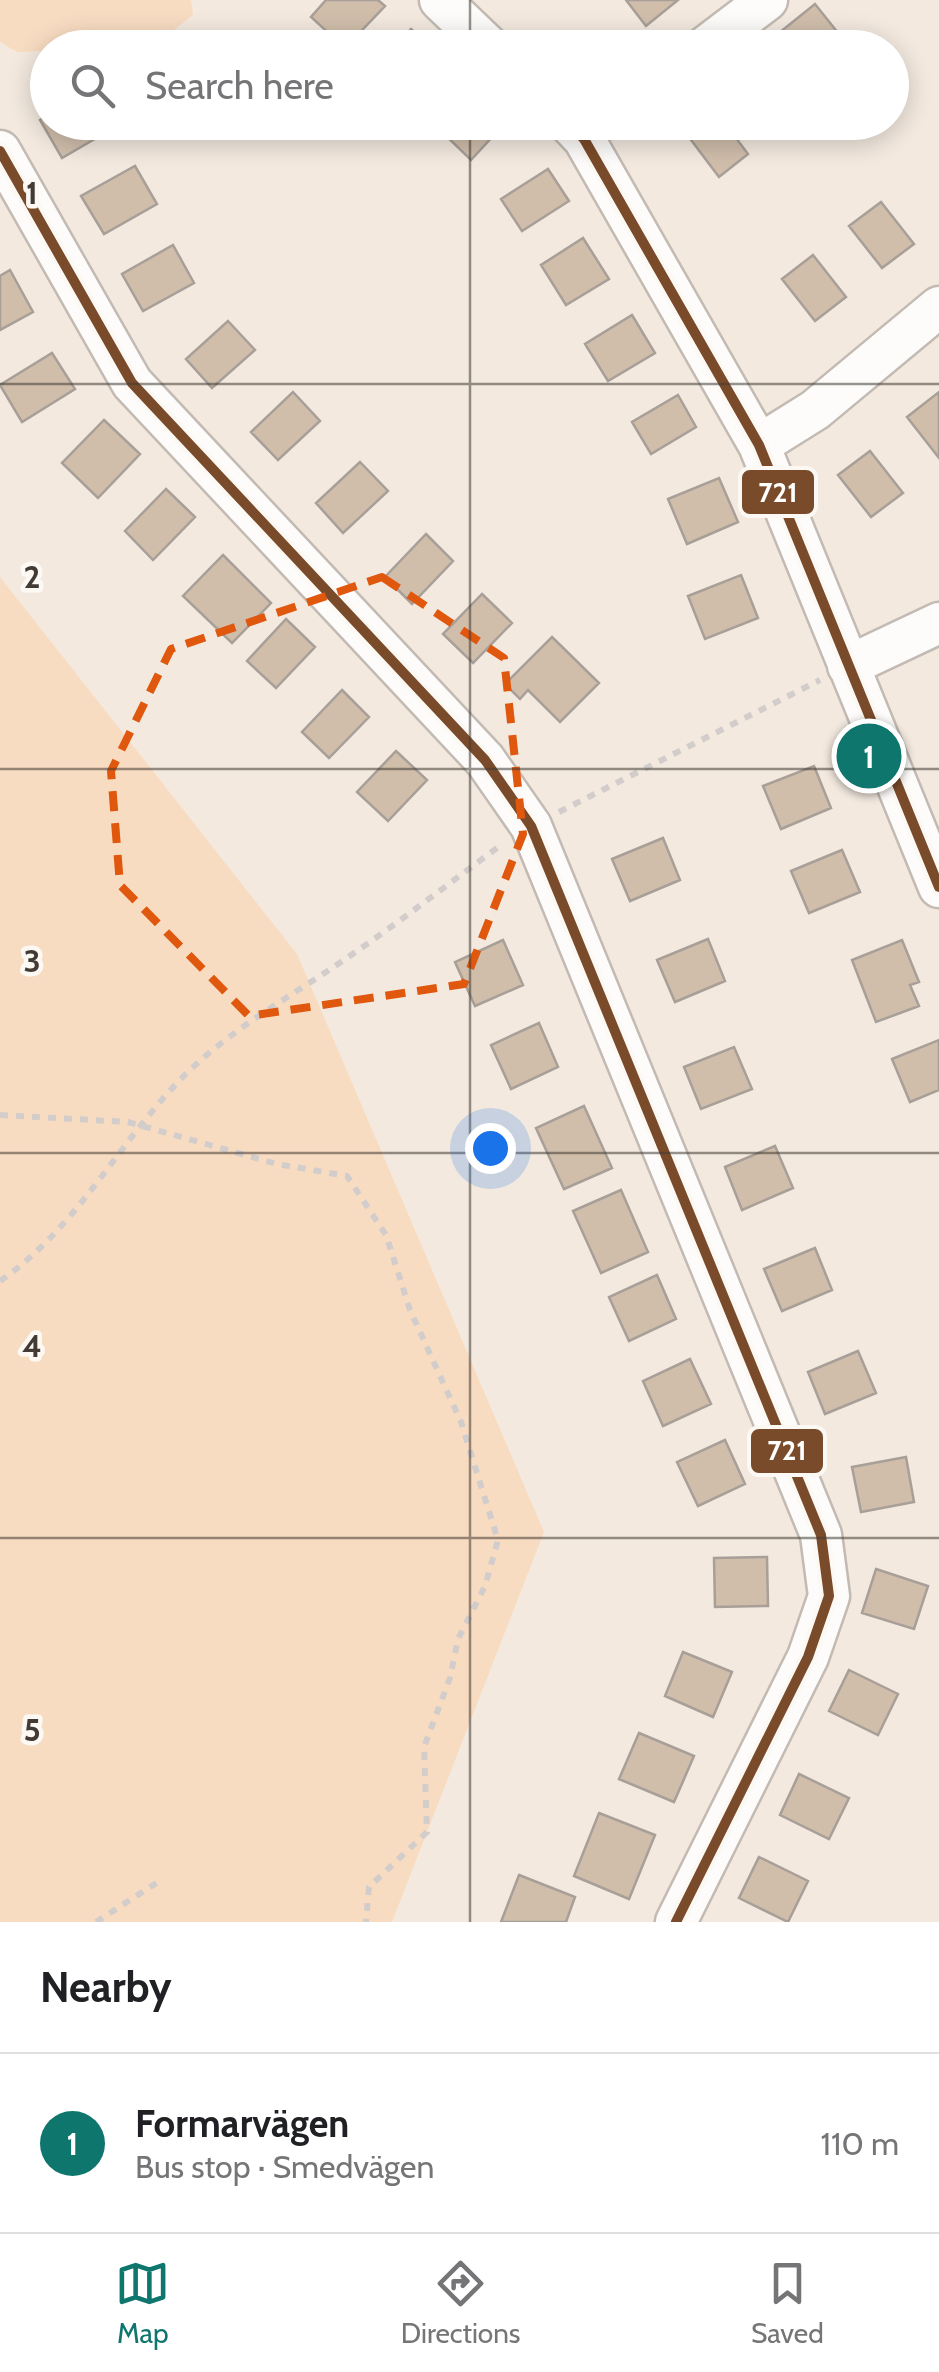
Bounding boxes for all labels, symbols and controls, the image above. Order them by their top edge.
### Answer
search box [30,30,909,140]
icon: search [65,58,120,113]
text: Search here [145,62,334,109]
text: 1 [26,173,38,212]
line badge: 721 [740,468,816,516]
text: 721 [758,475,798,509]
text: 2 [24,557,40,596]
pin: 1 [836,718,902,794]
text: 3 [23,941,41,980]
your location [465,1123,516,1174]
text: 4 [22,1326,42,1365]
line badge: 721 [749,1427,825,1475]
text: 721 [767,1433,807,1467]
text: 5 [23,1710,41,1749]
text: Nearby [40,1961,172,2013]
text: Formarvägen [135,2100,349,2147]
text: 1 [67,2124,78,2163]
text: 110 m [821,2124,899,2163]
text: Bus stop · Smedvägen [135,2147,434,2186]
tab: Map [115,2256,170,2350]
tab: Directions [401,2256,520,2350]
tab: Saved [751,2256,824,2350]

